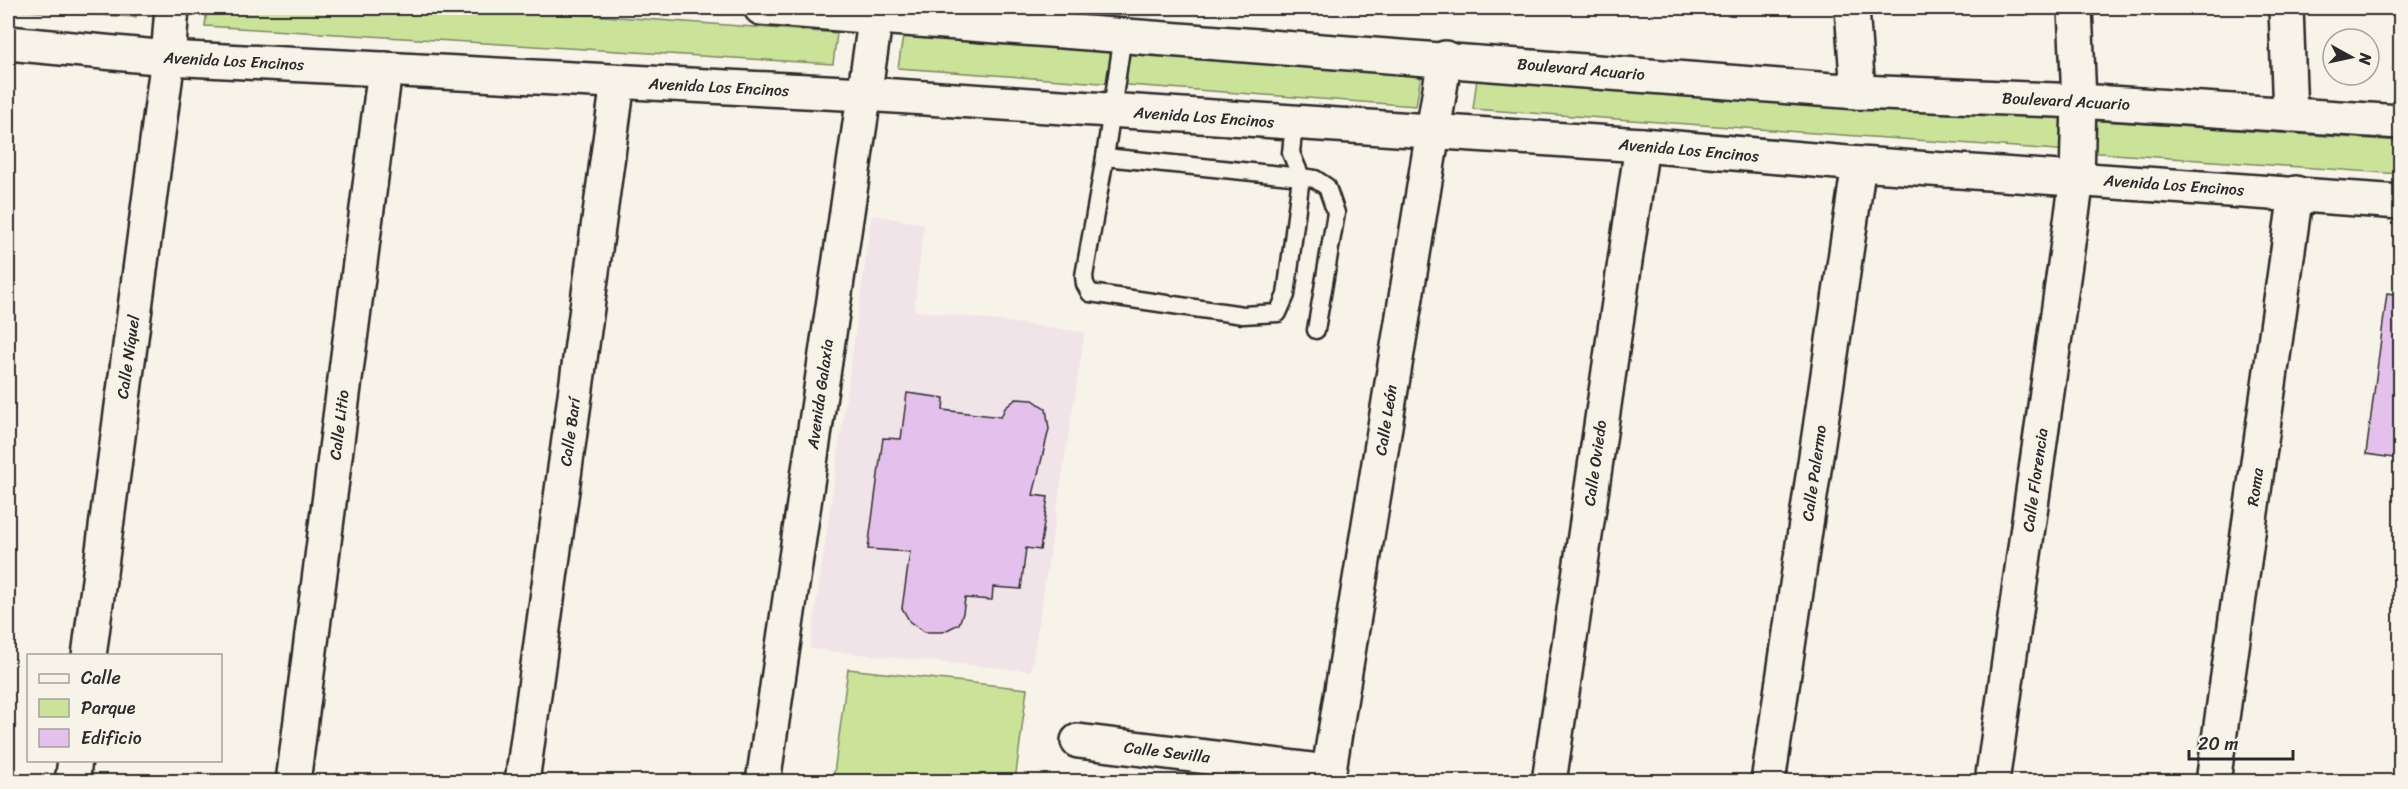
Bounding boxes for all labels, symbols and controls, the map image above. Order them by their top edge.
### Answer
north arrow [2321,27,2381,87]
street label: Avenida Los Encinos [162,43,306,79]
street label: Boulevard Acuario [1516,49,1646,89]
text: N [2350,51,2381,67]
street label: Avenida Los Encinos [647,69,791,105]
street label: Boulevard Acuario [2001,83,2131,119]
street label: Avenida Los Encinos [1132,98,1276,136]
street label: Avenida Los Encinos [1617,129,1761,171]
street label: Avenida Los Encinos [2102,166,2246,204]
street label: Calle Níquel [108,313,148,401]
street label: Avenida Galaxia [798,337,842,452]
street label: Calle León [1366,382,1406,458]
street label: Calle Litio [320,388,358,462]
street label: Calle Barí [551,393,590,468]
street label: Calle Oviedo [1575,418,1615,508]
street label: Calle Palermo [1793,423,1835,523]
street label: Calle Florencia [2013,426,2057,534]
street label: Roma [2238,465,2272,508]
legend [27,654,222,762]
text: Calle [81,662,121,694]
text: Parque [81,692,136,724]
text: Edificio [81,722,142,754]
scale bar [2189,723,2292,761]
text: 20 m [2198,728,2238,760]
street label: Calle Sevilla [1122,732,1213,772]

